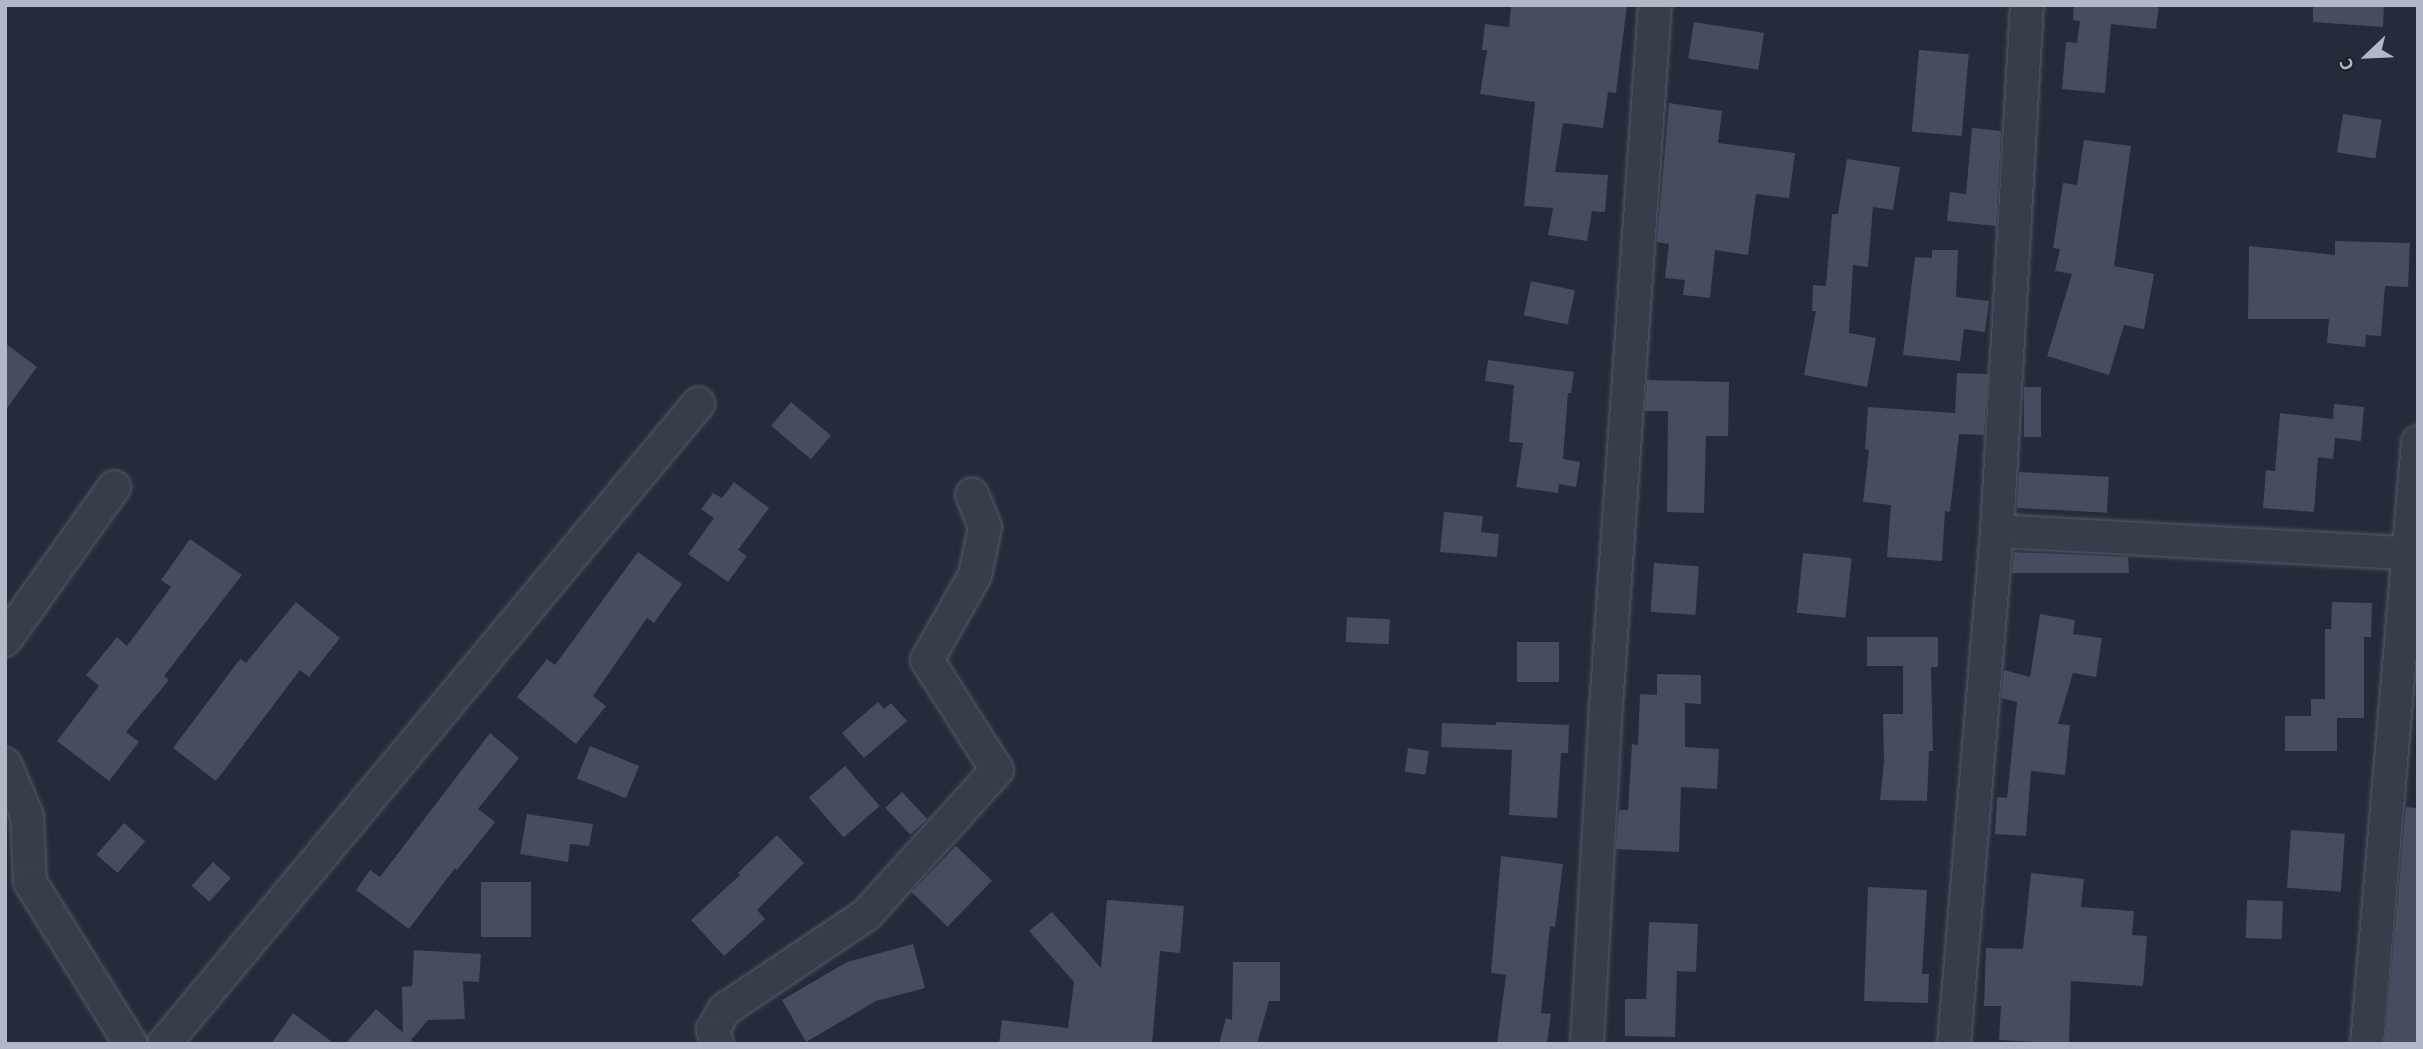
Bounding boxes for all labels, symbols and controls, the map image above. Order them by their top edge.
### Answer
north arrow [2332,21,2402,91]
text: С [2336,56,2358,73]

